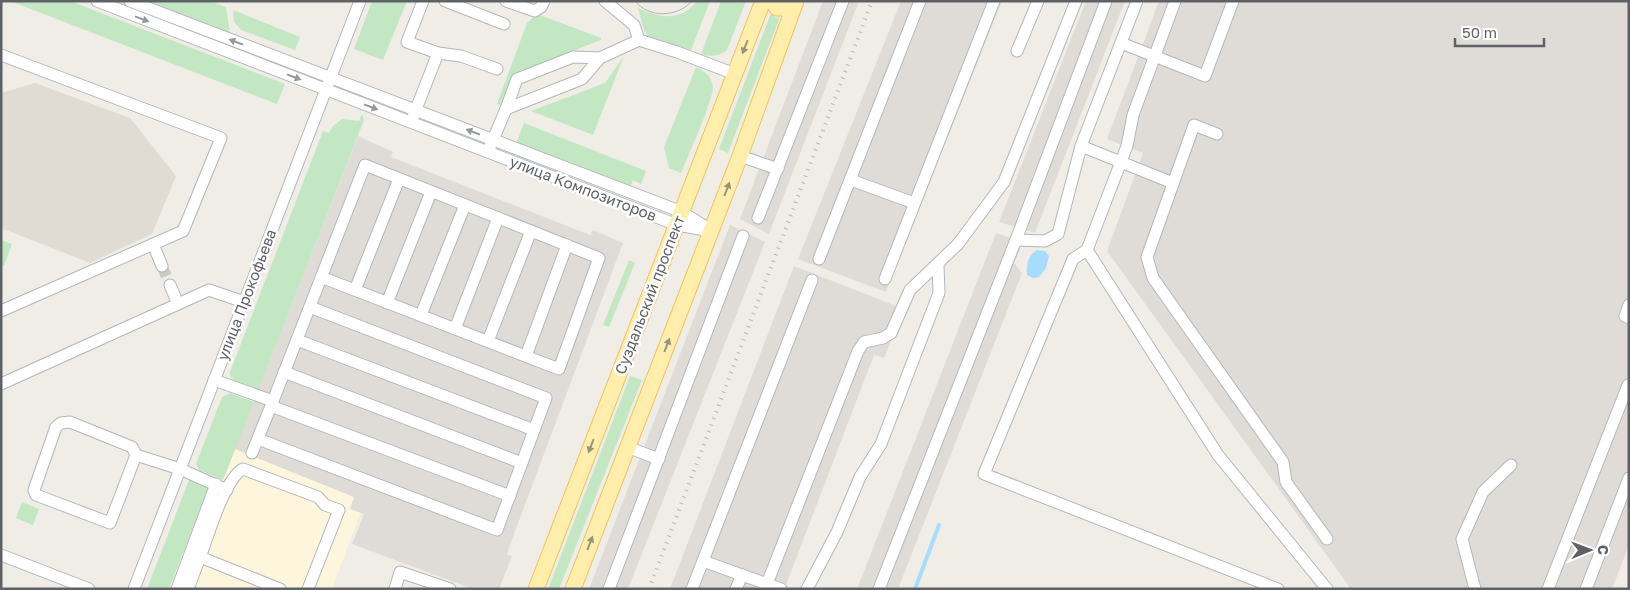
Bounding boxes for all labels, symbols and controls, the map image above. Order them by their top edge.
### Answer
one-way arrow [135,15,150,23]
scale bar [1455,15,1544,47]
text: 50 m [1462,23,1497,41]
one-way arrow [228,38,243,45]
one-way arrow [741,40,749,55]
one-way arrow [287,74,301,82]
one-way arrow [364,103,379,111]
one-way arrow [466,128,480,136]
street label: улица Композиторов [507,152,659,224]
one-way arrow [724,181,731,196]
street label: Суздальский проспект [610,212,688,377]
street label: улица Прокофьева [213,226,279,363]
one-way arrow [663,338,671,352]
one-way arrow [587,439,595,454]
north arrow [1565,525,1615,575]
one-way arrow [586,535,594,550]
text: С [1595,545,1612,555]

